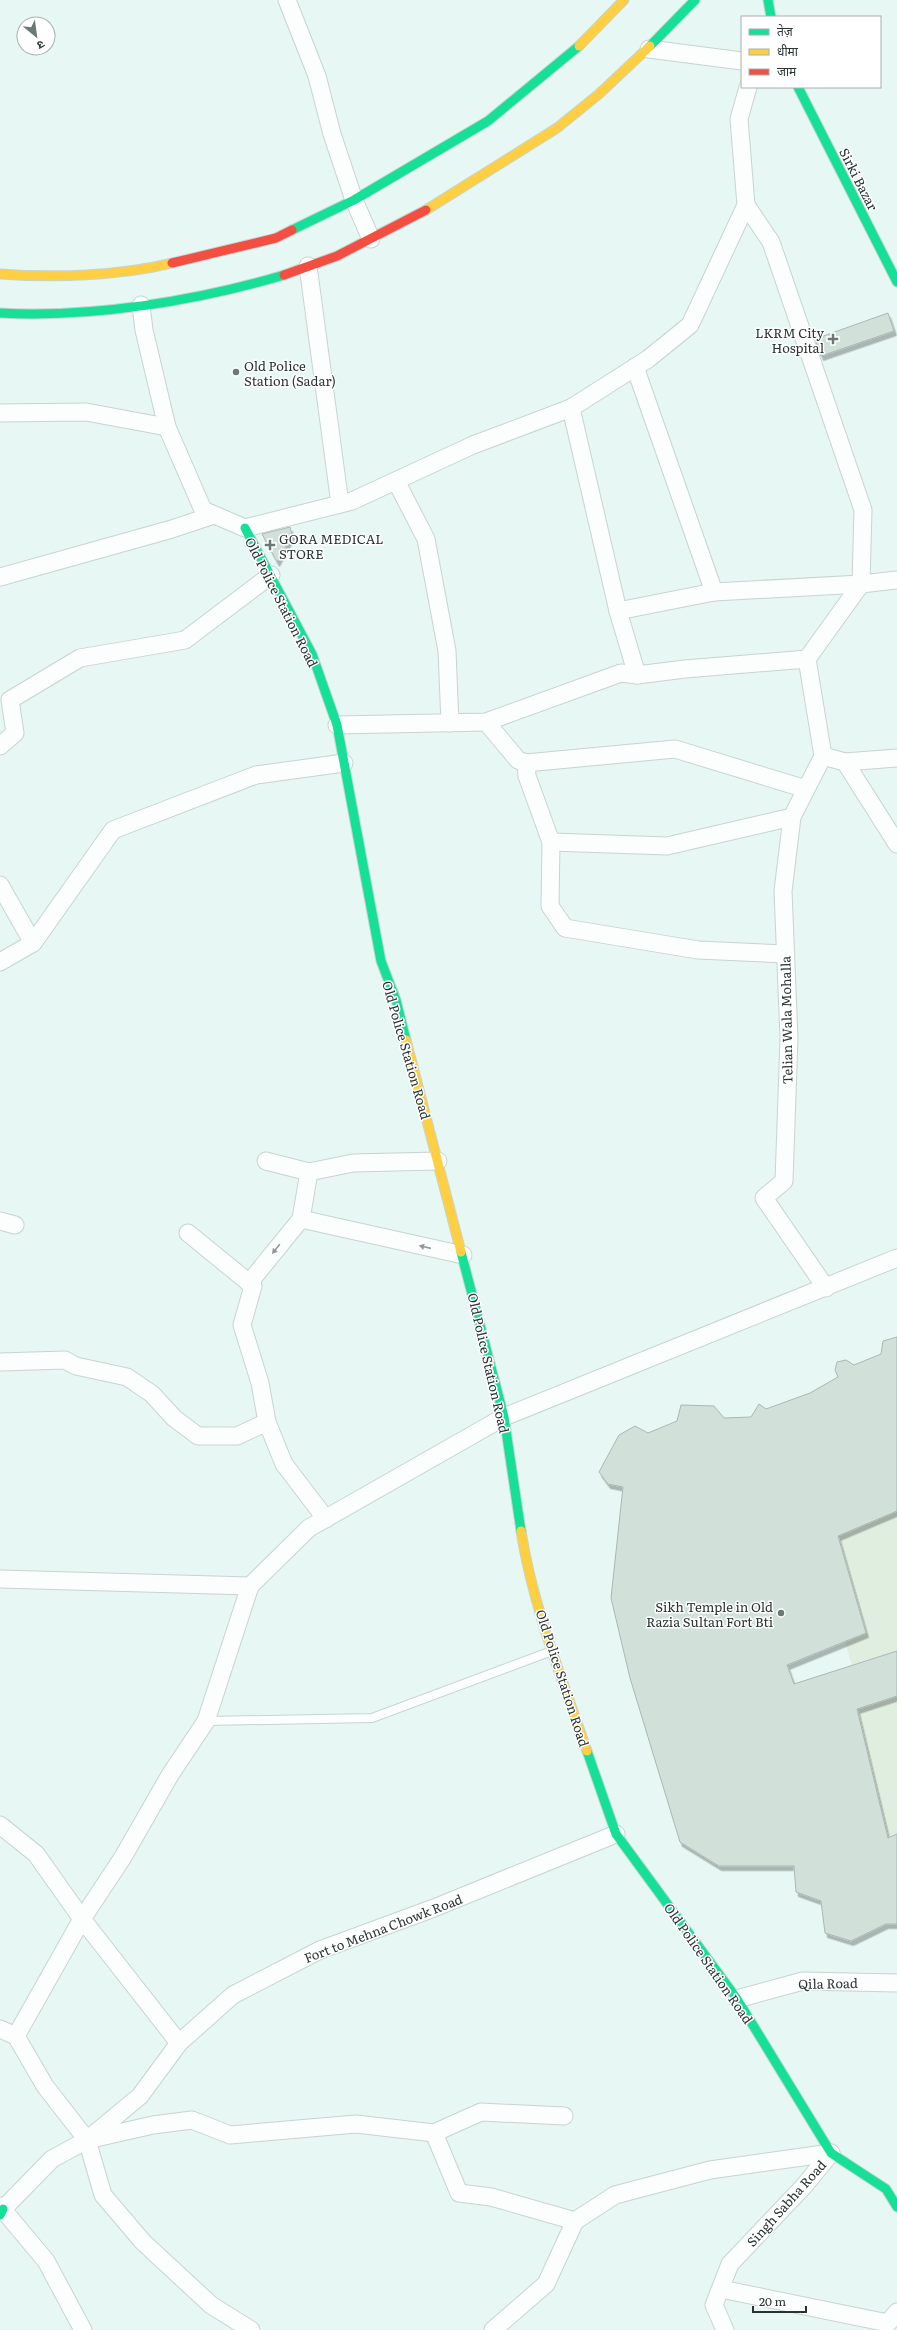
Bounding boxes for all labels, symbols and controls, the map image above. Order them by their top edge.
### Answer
north arrow [16,16,56,56]
legend [741,16,881,88]
text: तेज़ [777,22,794,40]
text: उ [34,37,48,54]
text: धीमा [777,42,799,60]
text: जाम [777,62,797,80]
street label: Sirki Bazar [835,144,883,214]
place label: LKRM City Hospital [755,323,825,357]
marker: LKRM City Hospital [827,333,839,345]
place label: Old Police Station (Sadar) [244,356,336,390]
marker: Old Police Station (Sadar) [231,367,241,377]
place label: GORA MEDICAL STORE [279,529,383,563]
street label: Old Police Station Road [241,534,323,670]
marker: GORA MEDICAL STORE [264,539,276,551]
street label: Telian Wala Mohalla [775,956,797,1084]
street label: Old Police Station Road [378,978,436,1122]
one-way arrow [419,1243,431,1249]
one-way arrow [272,1244,281,1255]
street label: Old Police Station Road [464,1291,514,1435]
place label: Sikh Temple in Old Razia Sultan Fort Bti [646,1597,774,1631]
street label: Old Police Station Road [532,1607,594,1749]
marker: Sikh Temple in Old Razia Sultan Fort Bti [776,1608,786,1618]
street label: Fort to Mehna Chowk Road [301,1889,465,1967]
street label: Old Police Station Road [660,1899,758,2027]
street label: Qila Road [798,1973,858,1993]
street label: Singh Sabha Road [742,2155,830,2251]
scale bar [753,2288,806,2314]
text: 20 m [759,2292,786,2310]

